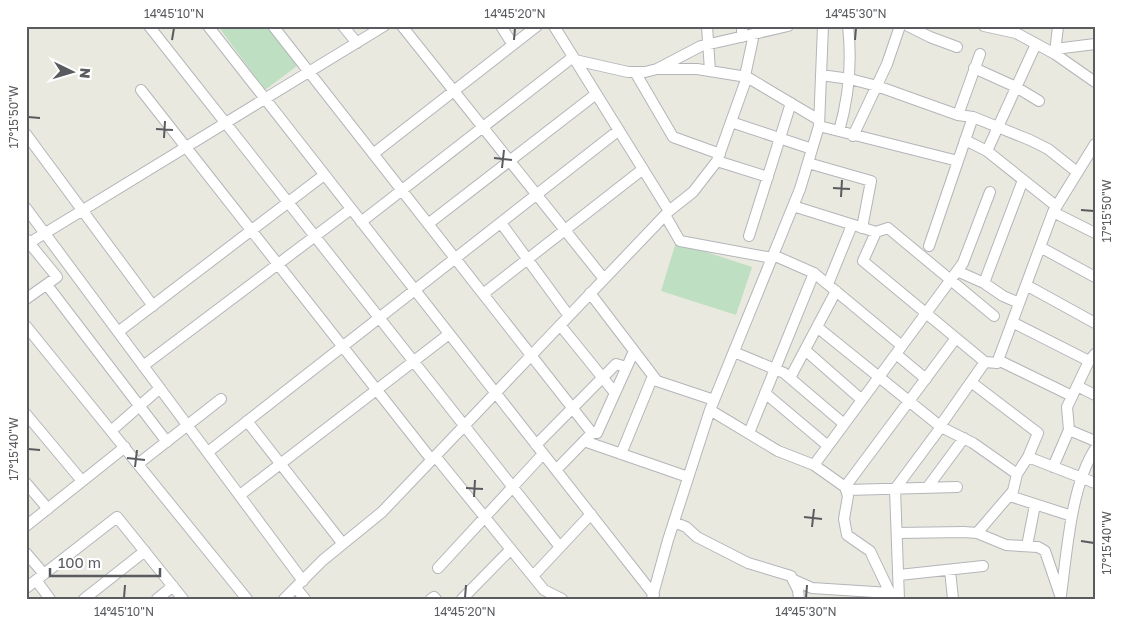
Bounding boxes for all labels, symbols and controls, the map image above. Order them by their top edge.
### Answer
text: 14°45'10"N [144,6,204,21]
text: 14°45'20"N [484,6,546,21]
text: 14°45'30"N [825,6,887,21]
north arrow [48,48,98,98]
text: N [77,67,94,79]
text: 17°15'50"W [6,85,21,149]
text: 17°15'50"W [1099,179,1114,243]
text: 17°15'40"W [6,417,21,481]
text: 17°15'40"W [1099,511,1114,575]
scale bar [50,545,160,577]
text: 100 m [58,553,101,571]
text: 14°45'10"N [94,604,154,619]
text: 14°45'20"N [434,604,496,619]
text: 14°45'30"N [775,604,837,619]

